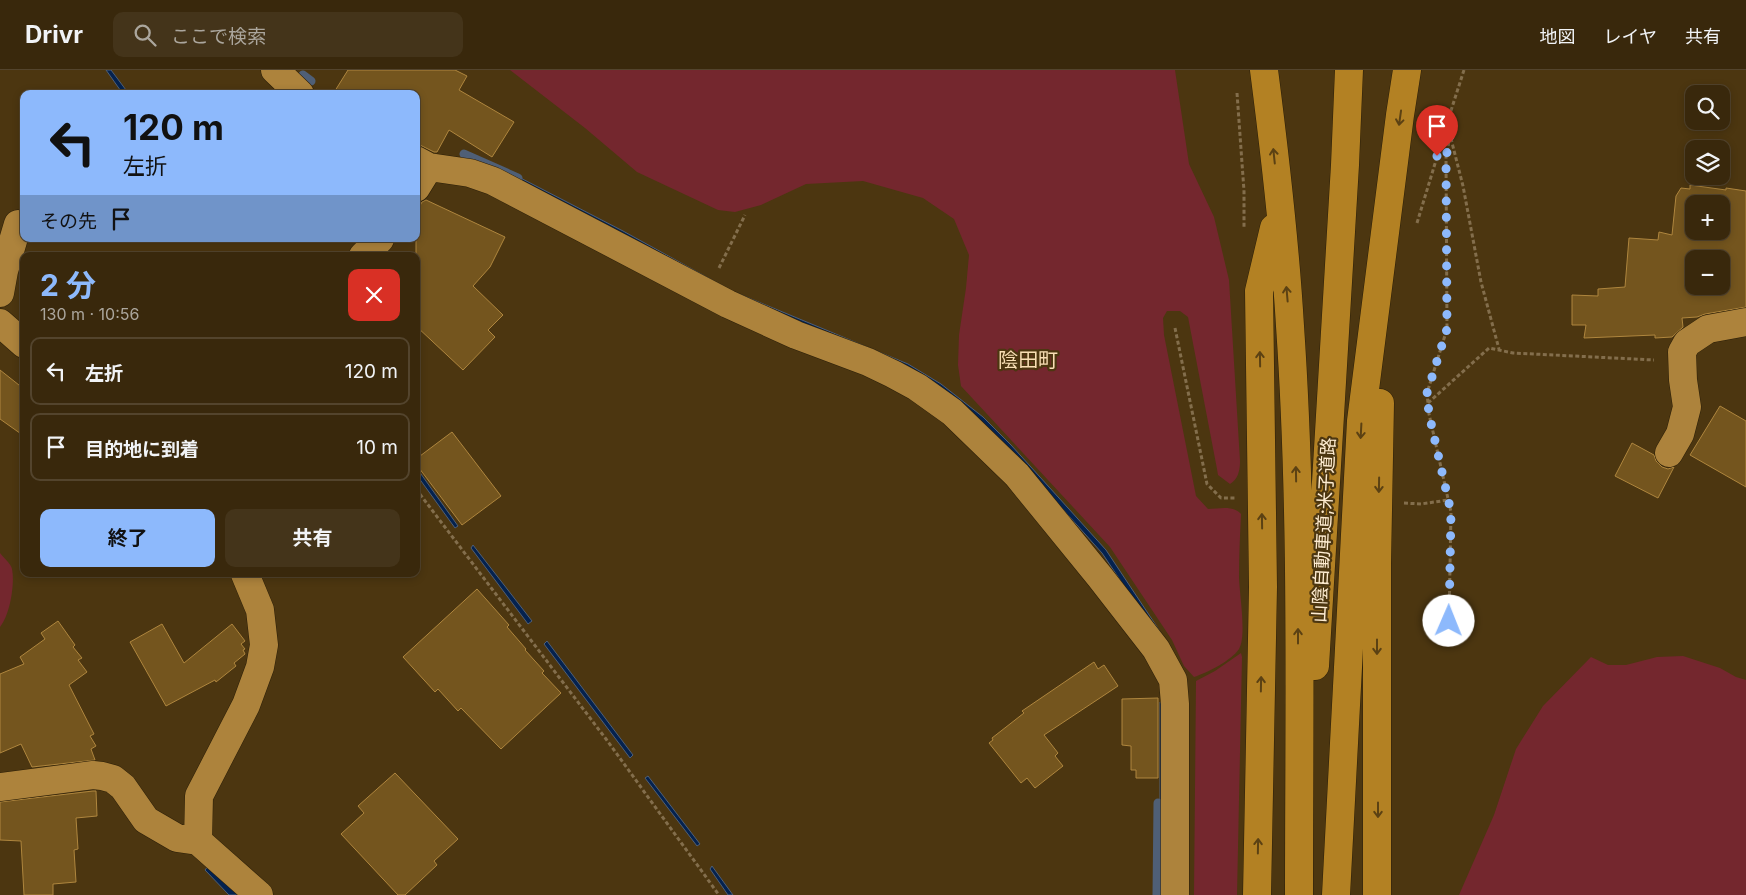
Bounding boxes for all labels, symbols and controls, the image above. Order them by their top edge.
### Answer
search box [113,12,463,57]
text: Drivr [25,20,83,49]
icon: search [131,21,159,49]
text: ここで検索 [171,25,266,48]
text: 地図 [1540,26,1576,47]
text: レイヤ [1604,26,1657,47]
text: 共有 [1685,26,1721,47]
map controls [1685,85,1730,295]
button: search [1685,85,1730,130]
pin [1416,105,1458,156]
text: 120 m [123,106,224,148]
icon: left [40,110,105,175]
one-way arrow [1394,110,1404,126]
icon: arrive [1423,112,1451,140]
button: layers [1685,140,1730,185]
one-way arrow [1270,149,1279,165]
text: 左折 [123,153,167,179]
button: + [1685,195,1730,240]
icon: arrive [107,205,135,233]
text: その先 [40,210,97,233]
button: − [1685,250,1730,295]
text: 2 分 [40,267,96,303]
button: close [348,269,400,321]
one-way arrow [1283,286,1292,302]
text: 130 m · 10:56 [40,304,139,324]
district label: 陰田町 [998,348,1058,372]
one-way arrow [1255,351,1265,368]
icon: left [42,357,70,385]
text: 120 m [345,360,398,383]
text: 左折 [85,362,123,385]
one-way arrow [1356,423,1365,439]
icon: arrive [42,433,70,461]
text: 10 m [356,436,398,459]
street label: 山陰自動車道;米子道路 [1308,437,1339,623]
text: 目的地に到着 [85,438,199,461]
one-way arrow [1292,466,1301,482]
one-way arrow [1374,476,1384,493]
button: 終了 [40,509,215,567]
button: 共有 [225,509,400,567]
one-way arrow [1257,514,1267,530]
position arrow [1422,594,1474,646]
one-way arrow [1293,629,1303,645]
one-way arrow [1372,639,1382,655]
one-way arrow [1256,676,1266,692]
one-way arrow [1373,802,1383,818]
one-way arrow [1253,839,1263,855]

